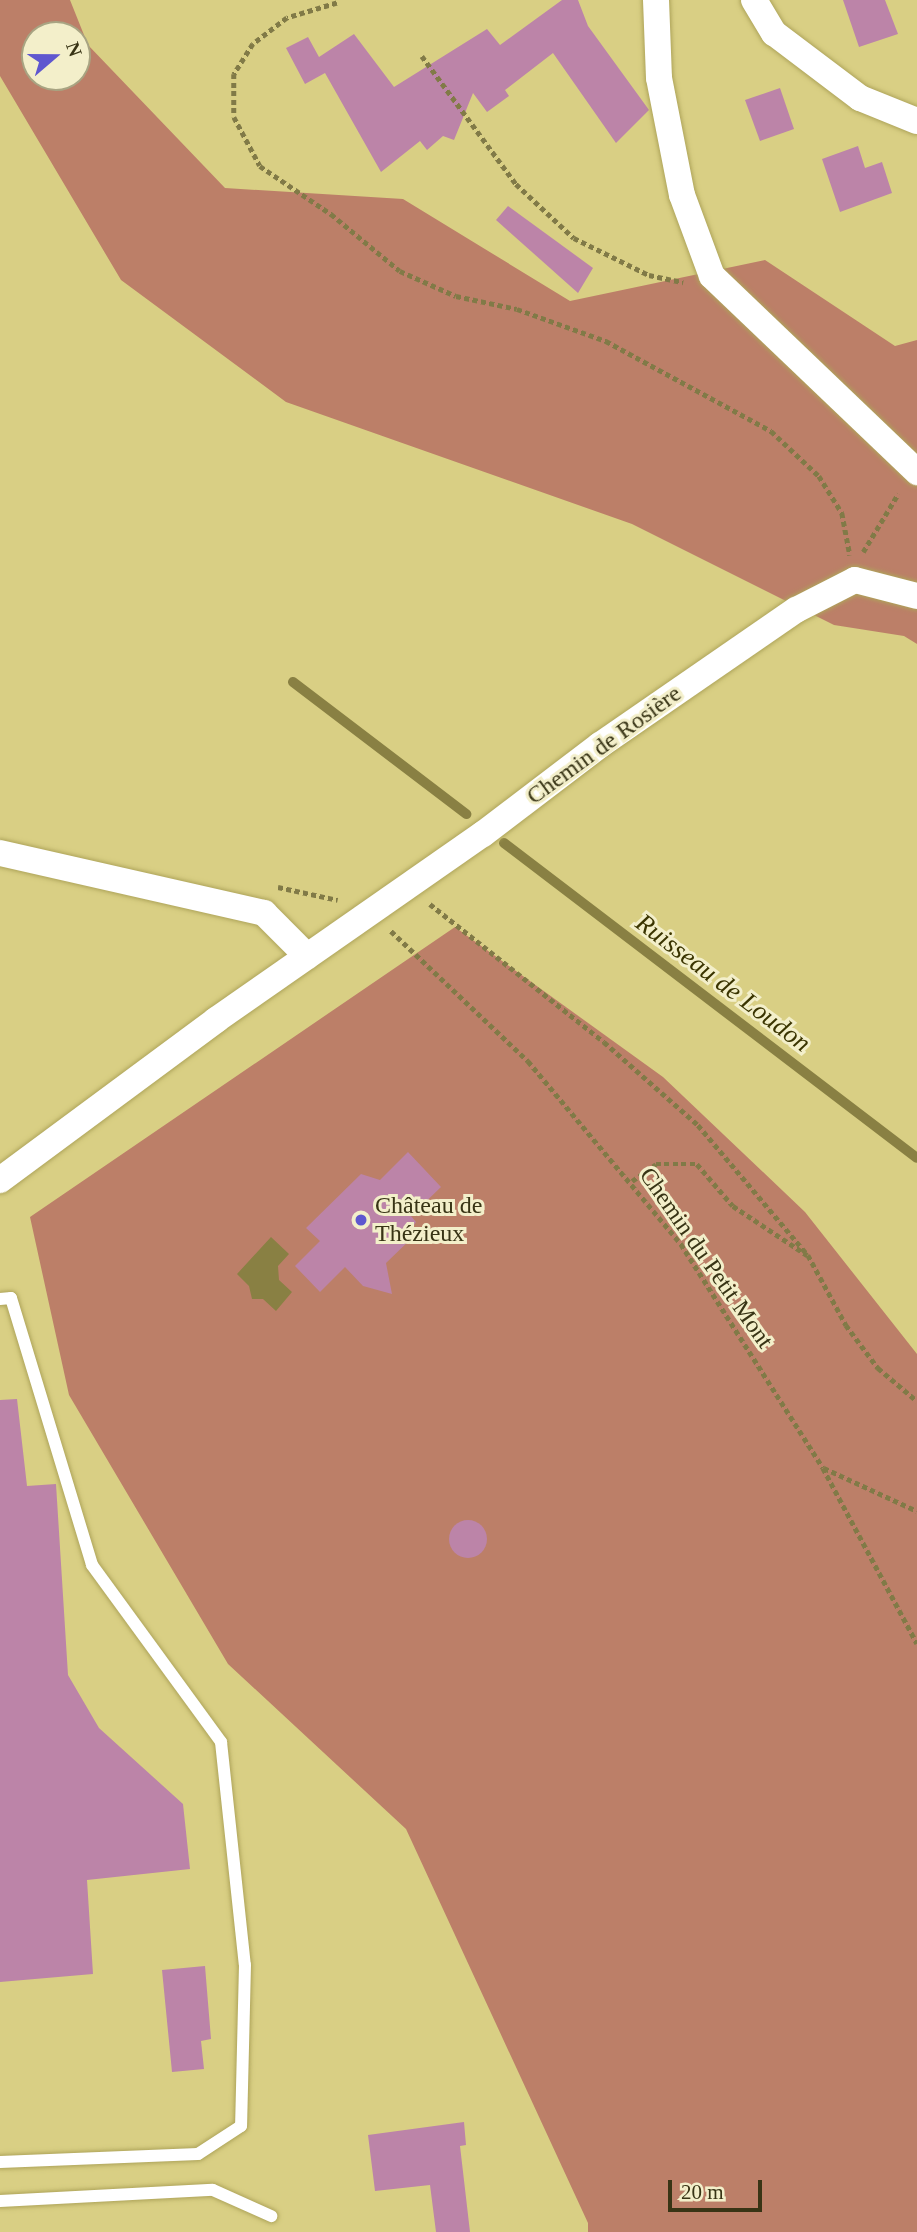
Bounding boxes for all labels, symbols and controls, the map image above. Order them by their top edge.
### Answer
north arrow [21,21,91,91]
text: N [62,39,87,59]
street label: Chemin de Rosière [521,679,687,811]
water label: Ruisseau de Loudon [629,907,817,1059]
street label: Chemin du Petit Mont [633,1162,779,1354]
place label: Château de Thézieux [375,1192,482,1248]
marker: Château de Thézieux [353,1212,369,1228]
scale bar [672,2166,766,2210]
text: 20 m [681,2180,724,2204]

